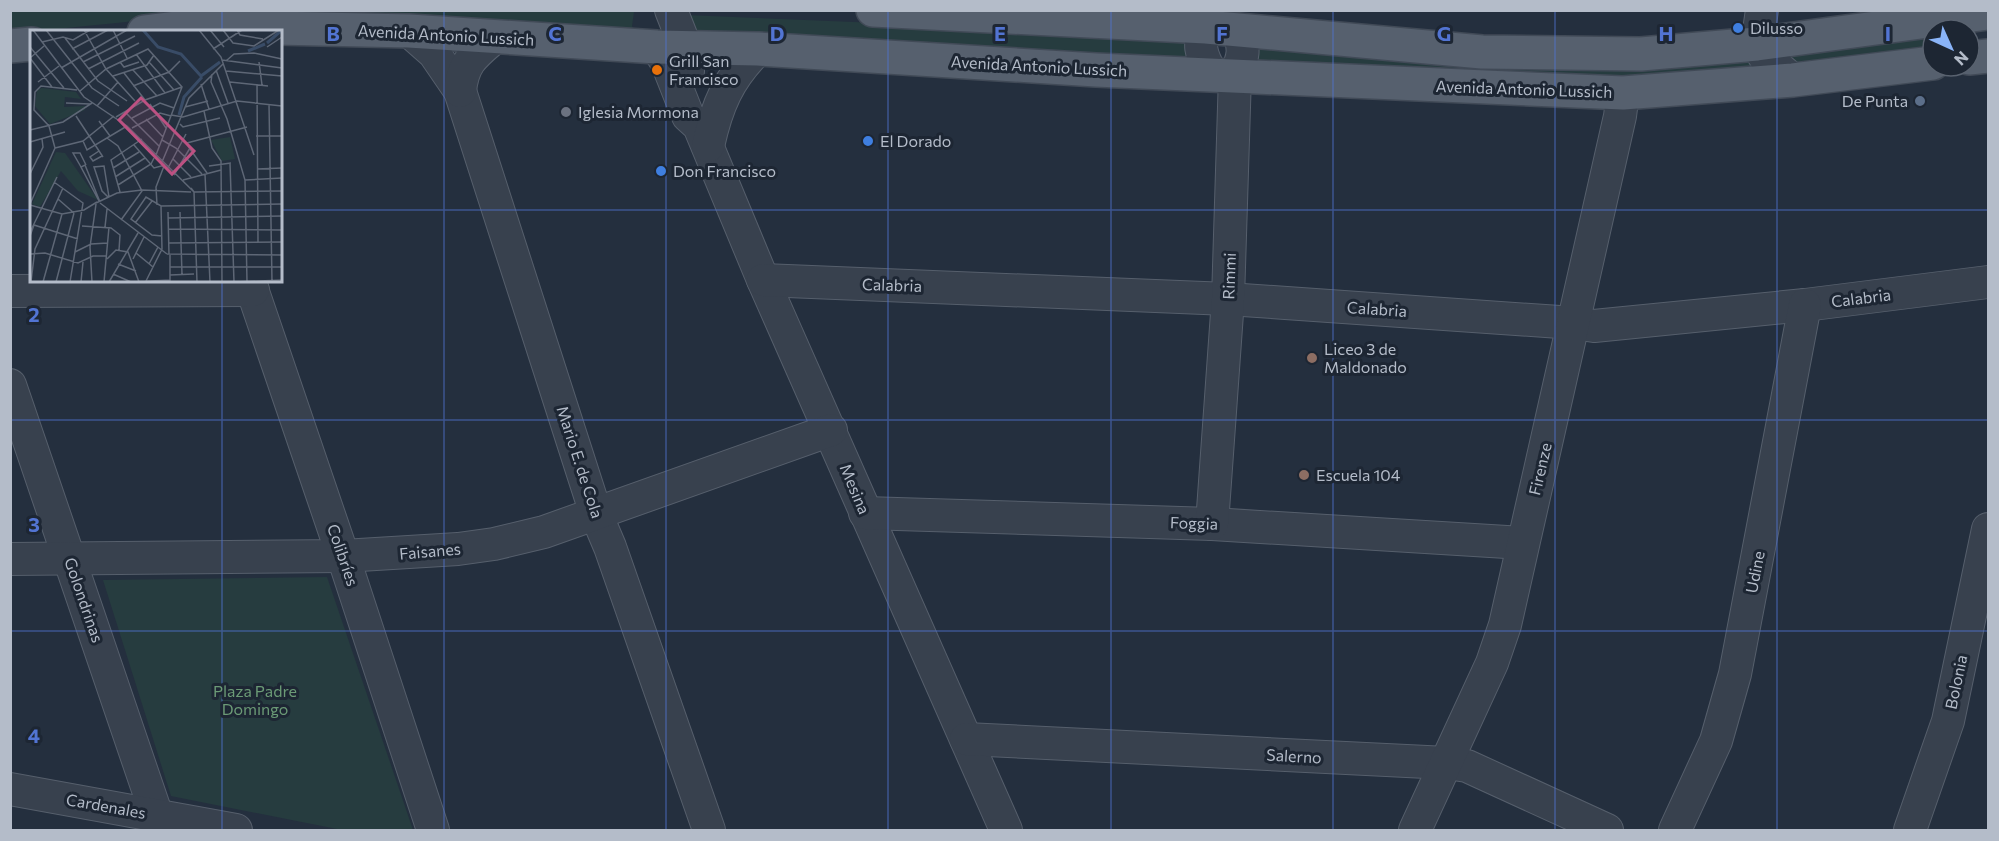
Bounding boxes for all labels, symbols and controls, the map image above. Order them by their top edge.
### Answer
place label: Dilusso [1750,18,1803,37]
north arrow [1921,18,1981,78]
street label: Avenida Antonio Lussich [357,20,535,49]
text: B [326,21,340,45]
text: C [548,21,562,45]
text: D [770,21,784,45]
text: E [994,21,1006,45]
text: F [1216,21,1228,45]
text: G [1437,21,1451,45]
text: H [1659,21,1674,45]
marker: Dilusso [1731,21,1745,35]
text: I [1885,21,1891,45]
inset map [30,30,282,282]
text: N [1951,48,1973,70]
place label: Grill San Francisco [669,51,739,88]
street label: Avenida Antonio Lussich [950,51,1128,80]
marker: Grill San Francisco [650,63,664,77]
street label: Avenida Antonio Lussich [1435,76,1613,101]
place label: De Punta [1842,91,1908,110]
marker: De Punta [1913,94,1927,108]
place label: Iglesia Mormona [578,102,699,121]
marker: Iglesia Mormona [559,105,573,119]
place label: El Dorado [880,131,951,150]
marker: El Dorado [861,134,875,148]
place label: Don Francisco [673,161,776,180]
marker: Don Francisco [654,164,668,178]
street label: Rimmi [1218,252,1239,300]
street label: Calabria [862,274,922,295]
street label: Calabria [1830,284,1892,311]
street label: Calabria [1346,297,1408,320]
text: 2 [28,302,40,326]
place label: Liceo 3 de Maldonado [1324,339,1407,376]
marker: Liceo 3 de Maldonado [1305,351,1319,365]
street label: Mario E. de Cola [553,403,608,520]
street label: Firenze [1524,441,1555,497]
street label: Mesina [836,461,874,517]
place label: Escuela 104 [1316,465,1401,484]
marker: Escuela 104 [1297,468,1311,482]
text: 3 [28,512,40,536]
street label: Foggia [1170,512,1218,533]
street label: Colibríes [324,521,363,588]
street label: Faisanes [398,538,462,563]
street label: Udine [1741,549,1768,595]
street label: Golondrinas [61,555,108,645]
street label: Bolonia [1940,653,1971,711]
park label: Plaza Padre Domingo [213,681,297,718]
text: 4 [28,723,40,747]
street label: Salerno [1266,745,1322,766]
street label: Cardenales [65,789,147,822]

